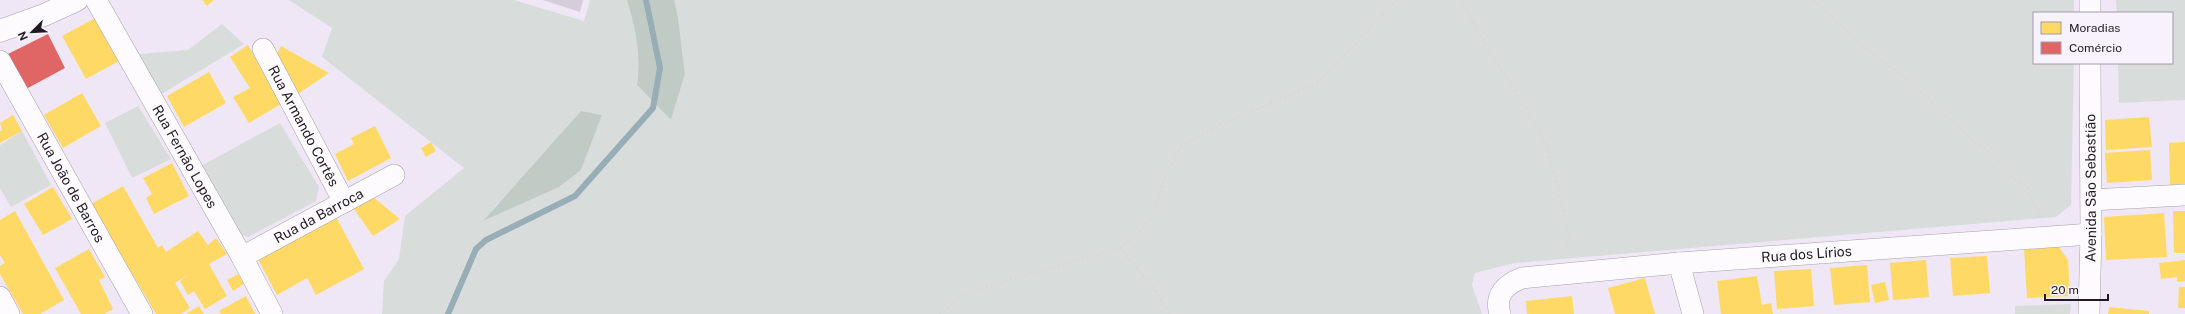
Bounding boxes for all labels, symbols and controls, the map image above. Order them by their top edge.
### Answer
north arrow [12,12,52,52]
legend [2033,12,2173,64]
text: Moradias [2069,21,2120,35]
text: N [16,30,30,42]
text: Comércio [2069,41,2122,55]
street label: Rua Armando Cortês [265,63,342,189]
street label: Rua Fernão Lopes [149,102,221,211]
street label: Avenida São Sebastião [2082,114,2099,262]
street label: Rua João de Barros [34,130,108,245]
street label: Rua da Barroca [271,185,366,246]
street label: Rua dos Lírios [1761,243,1852,265]
scale bar [2045,276,2108,302]
text: 20 m [2051,283,2079,297]

